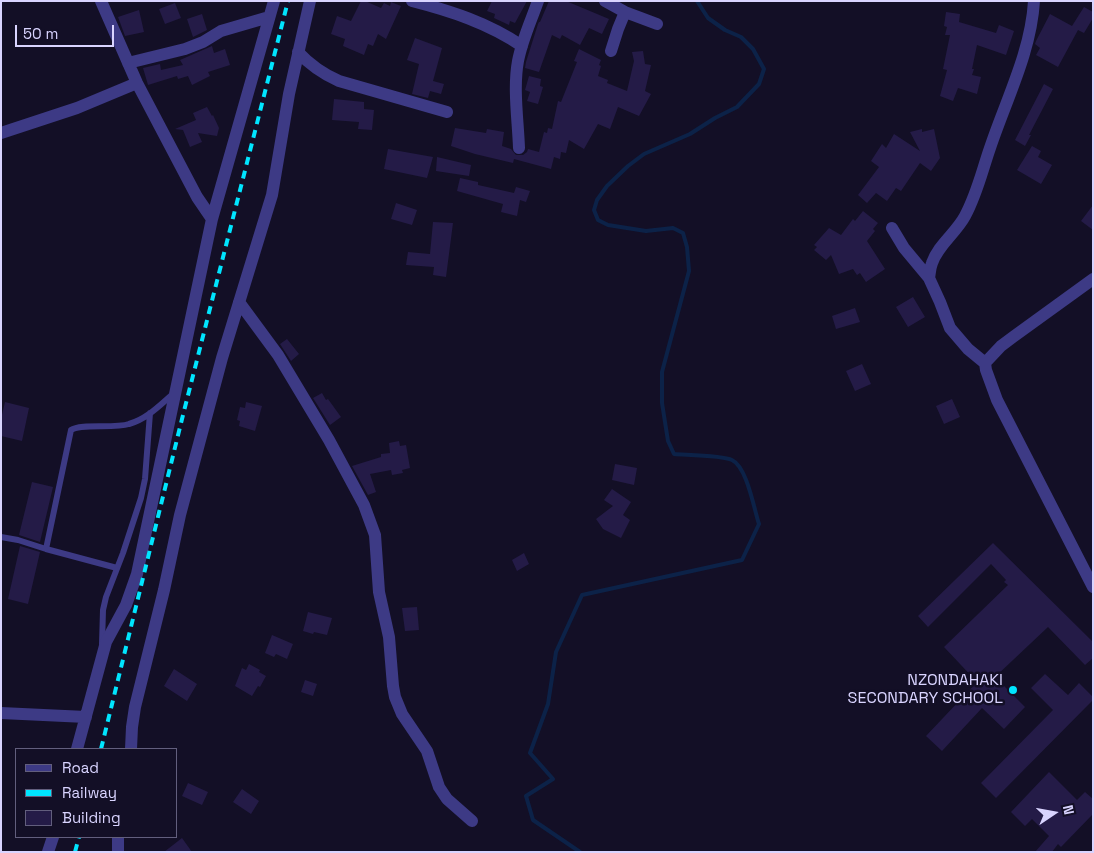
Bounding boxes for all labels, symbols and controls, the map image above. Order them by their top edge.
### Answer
scale bar [18,15,116,47]
text: 50 m [23,24,58,43]
place label: NZONDAHAKI SECONDARY SCHOOL [848,671,1003,709]
marker: NZONDAHAKI SECONDARY SCHOOL [1007,684,1019,696]
legend [15,748,178,838]
text: Road [62,758,99,777]
text: Railway [62,783,117,802]
north arrow [1029,788,1079,838]
text: N [1059,803,1078,816]
text: Building [62,808,121,827]

